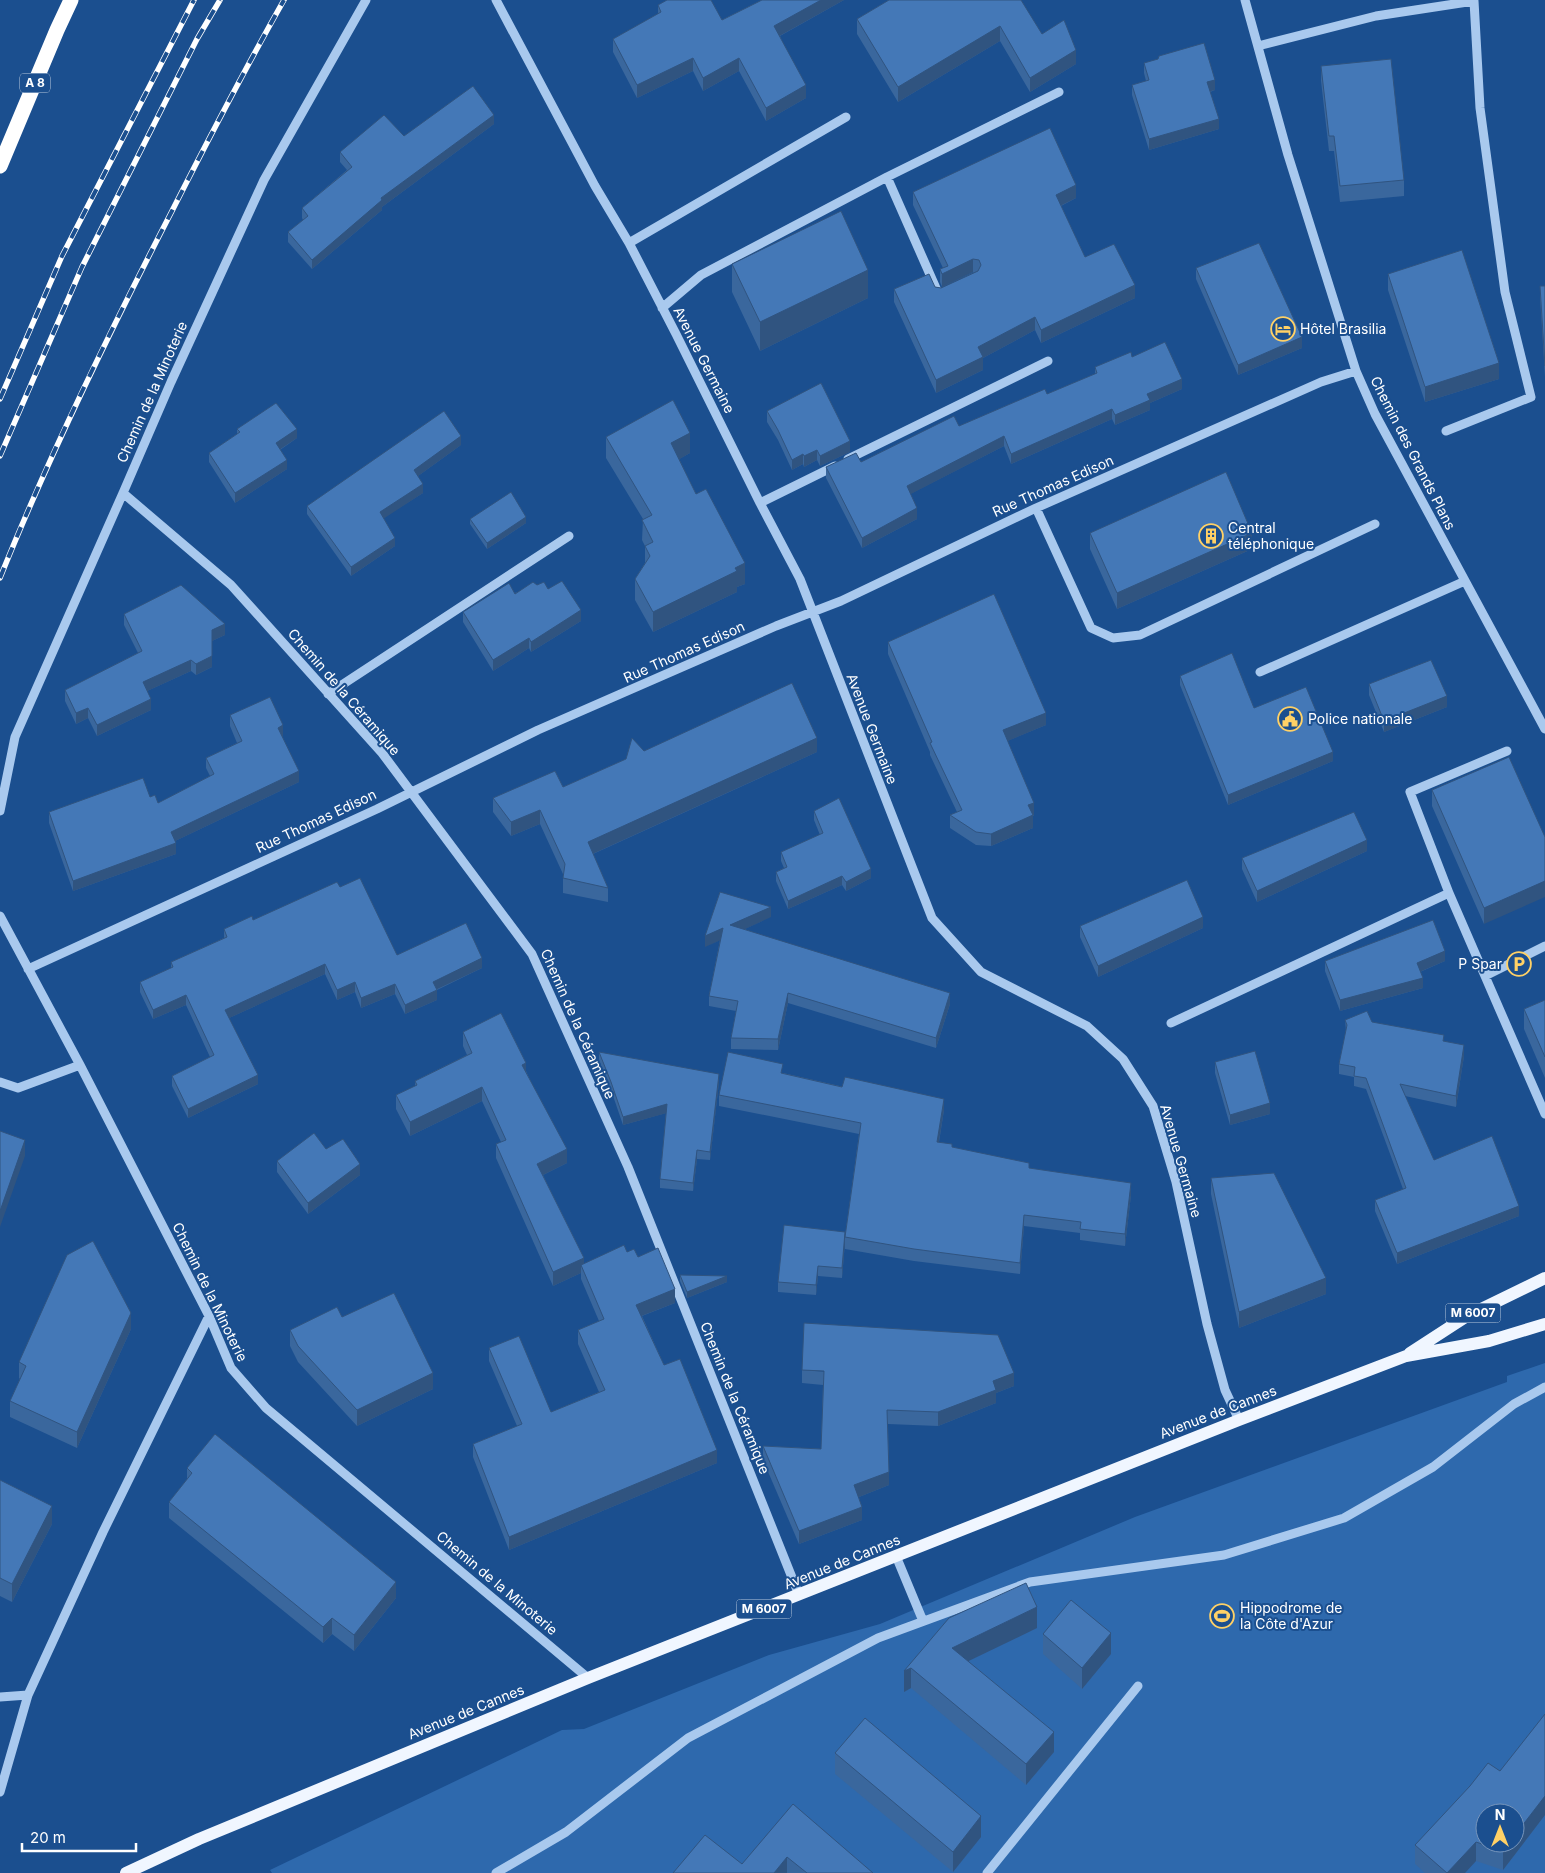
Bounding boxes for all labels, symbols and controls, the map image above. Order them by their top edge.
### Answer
road number: A 8 [20,74,50,92]
street label: Avenue Germaine [670,304,739,416]
hotel icon: Hôtel Brasilia [1270,316,1296,342]
street label: Chemin de la Minoterie [113,319,190,465]
place label: Hôtel Brasilia [1300,320,1386,337]
street label: Chemin des Grands Plans [1367,373,1460,532]
street label: Rue Thomas Edison [990,451,1116,520]
place label: Central téléphonique [1228,519,1314,552]
building icon: Central téléphonique [1198,523,1224,549]
street label: Rue Thomas Edison [621,617,747,686]
street label: Chemin de la Céramique [285,625,404,759]
street label: Avenue Germaine [844,671,901,787]
public building icon: Police nationale [1277,706,1303,732]
place label: Police nationale [1308,710,1412,727]
street label: Rue Thomas Edison [253,785,379,856]
street label: Chemin de la Céramique [538,946,619,1102]
parking icon: P Spar [1506,951,1532,977]
place label: P Spar [1458,955,1502,972]
street label: Avenue Germaine [1157,1102,1206,1220]
street label: Chemin de la Minoterie [169,1219,252,1364]
road number: M 6007 [1446,1304,1500,1322]
street label: Chemin de la Céramique [697,1319,774,1476]
street label: Avenue de Cannes [1157,1381,1279,1442]
street label: Chemin de la Minoterie [433,1527,561,1638]
street label: Avenue de Cannes [781,1530,902,1593]
place label: Hippodrome de la Côte d'Azur [1240,1599,1342,1632]
road number: M 6007 [736,1600,792,1618]
sports icon: Hippodrome de la Côte d'Azur [1209,1603,1235,1629]
street label: Avenue de Cannes [405,1680,526,1743]
north arrow [1475,1803,1525,1853]
text: N [1495,1806,1505,1823]
scale bar [22,1820,136,1852]
text: 20 m [30,1828,66,1847]

